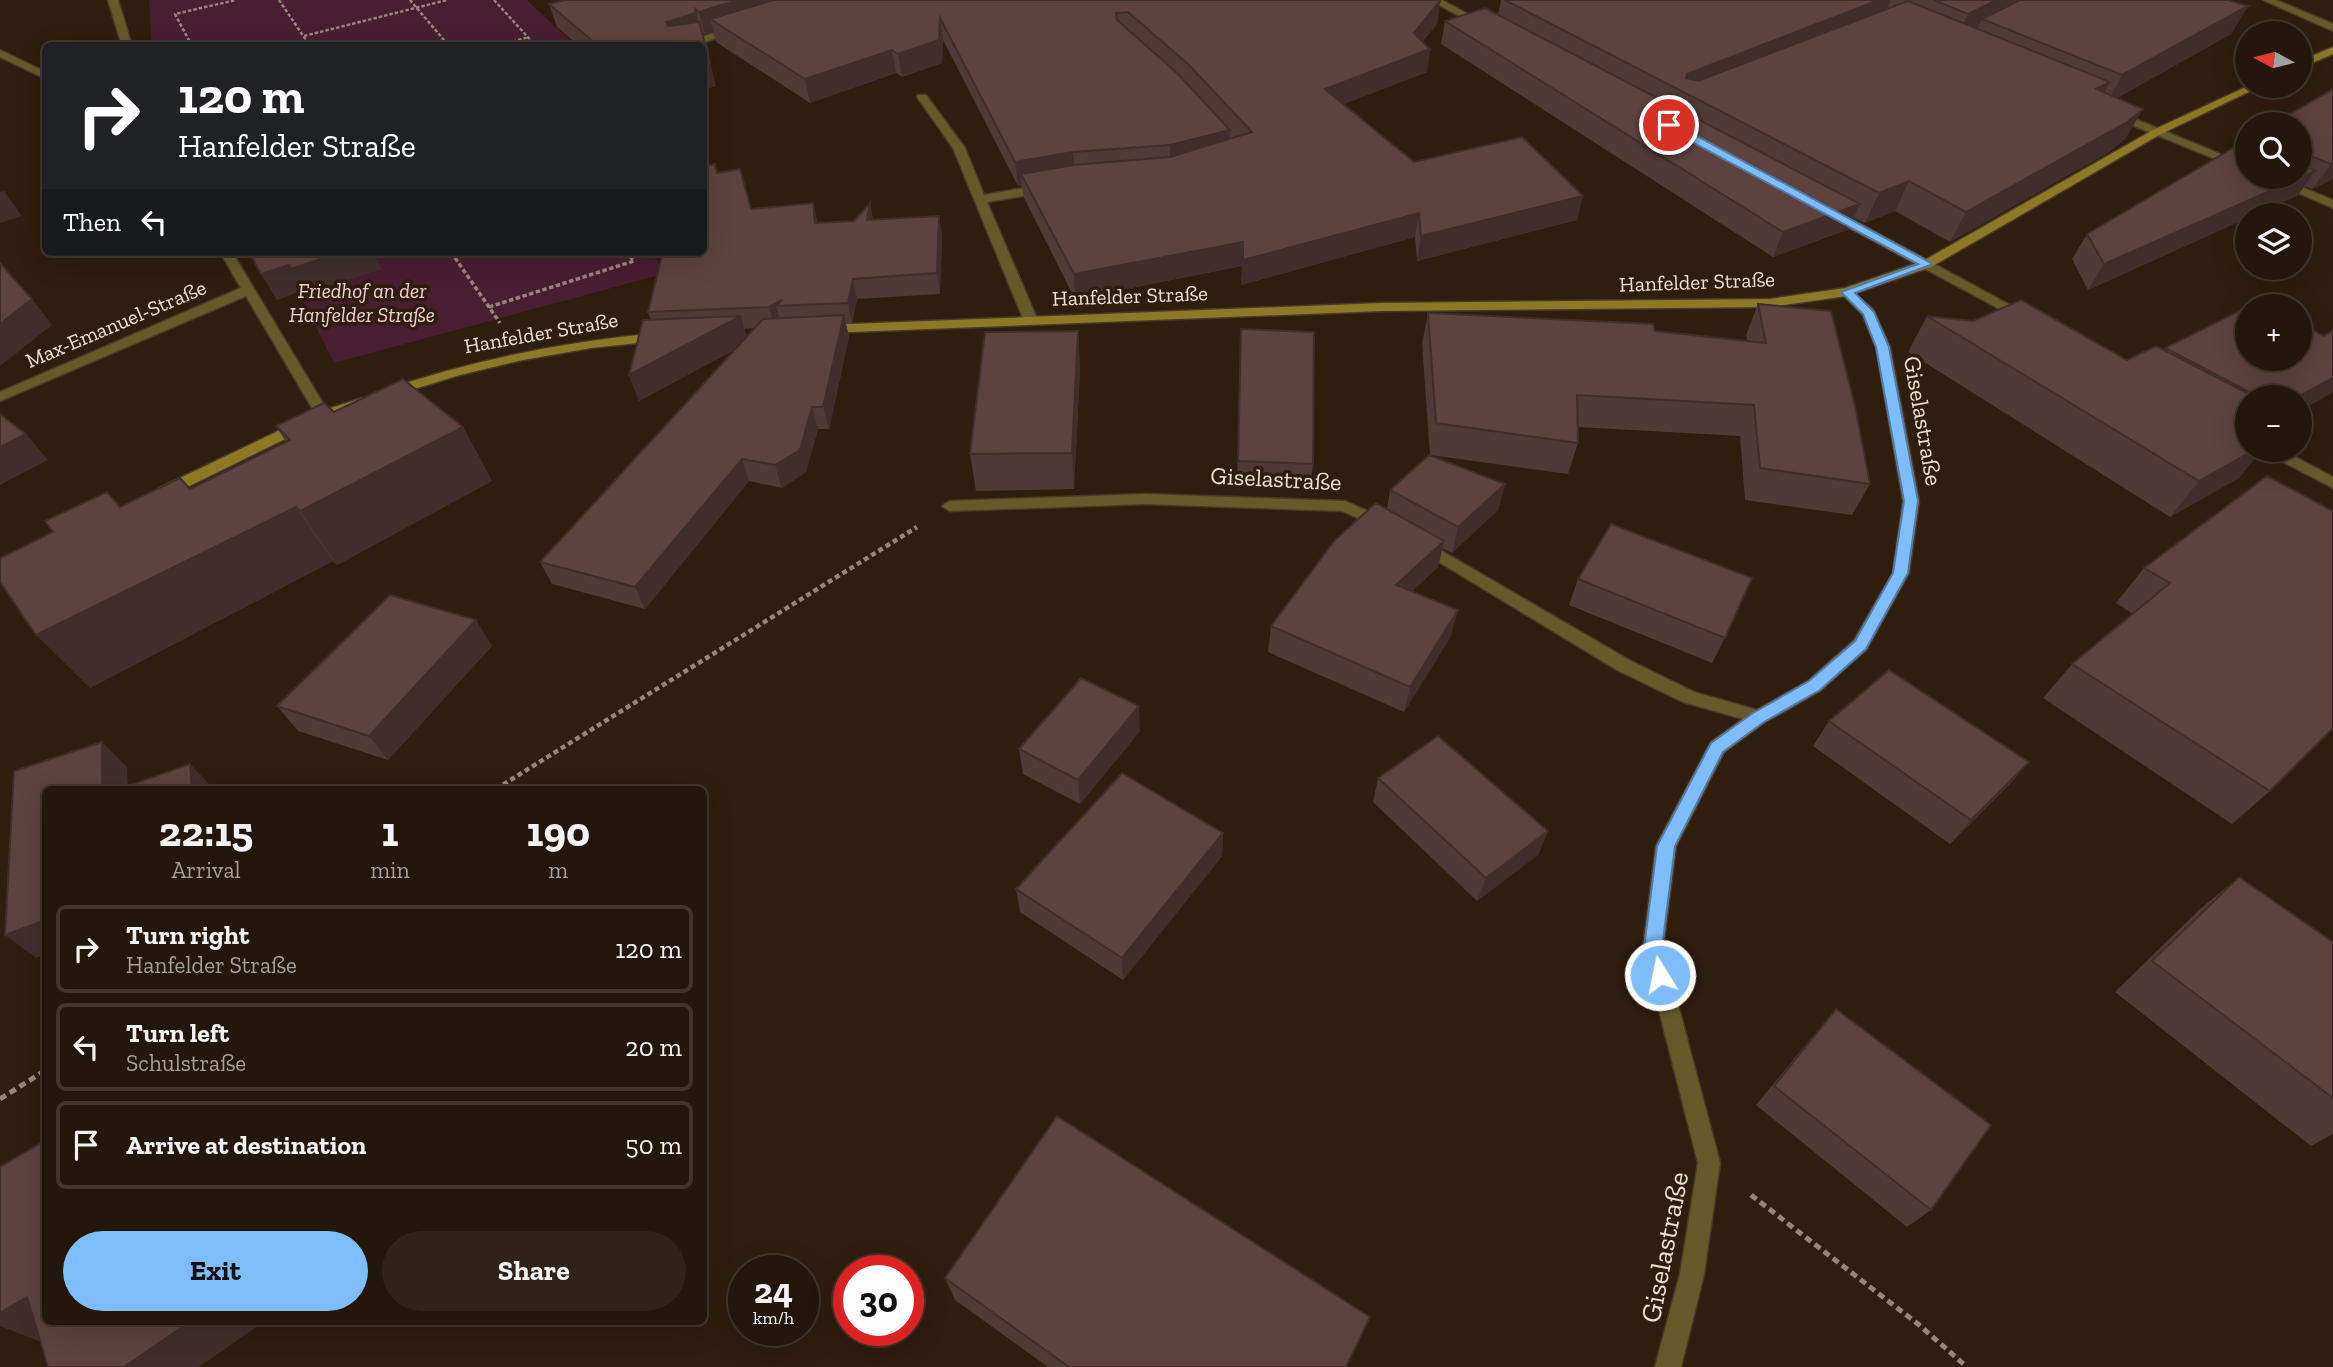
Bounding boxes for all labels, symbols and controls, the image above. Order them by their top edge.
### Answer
north arrow [2235,21,2312,98]
map controls [2235,21,2312,462]
text: 120 m [178,67,304,126]
icon: right [63,70,154,161]
pin [1639,95,1699,155]
icon: arrive [1650,106,1688,144]
button: search [2235,112,2312,189]
text: Hanfelder Straße [178,127,416,165]
icon: left [135,203,173,241]
button: layers [2235,203,2312,280]
text: Then [63,206,121,238]
street label: Hanfelder Straße [1619,266,1775,297]
street label: Max-Emanuel-Straße [22,274,210,373]
park label: Friedhof an der Hanfelder Straße [289,278,435,327]
street label: Hanfelder Straße [1052,280,1208,311]
button: + [2235,294,2312,371]
street label: Hanfelder Straße [462,307,620,358]
street label: Giselastraße [1898,354,1949,488]
button: − [2235,385,2312,462]
street label: Giselastraße [1210,461,1342,496]
text: 22:15 [159,806,253,857]
text: 1 [381,806,398,857]
text: 190 [526,806,590,857]
text: Arrival [171,856,241,884]
text: min [370,856,410,884]
text: m [548,856,568,884]
text: Turn right [126,919,249,951]
icon: right [67,930,105,968]
text: 120 m [615,933,682,965]
position arrow [1623,938,1697,1012]
text: Hanfelder Straße [126,951,297,979]
text: Turn left [126,1017,229,1049]
icon: left [67,1028,105,1066]
text: 20 m [625,1031,682,1063]
text: Schulstraße [126,1049,246,1077]
icon: arrive [67,1126,105,1164]
text: Arrive at destination [126,1129,366,1161]
text: 50 m [625,1129,682,1161]
street label: Giselastraße [1634,1169,1695,1325]
button: Exit [63,1231,368,1311]
button: Share [382,1231,686,1311]
speed limit sign: 30 [833,1255,924,1346]
text: 24 [754,1270,793,1312]
text: km/h [753,1307,794,1329]

